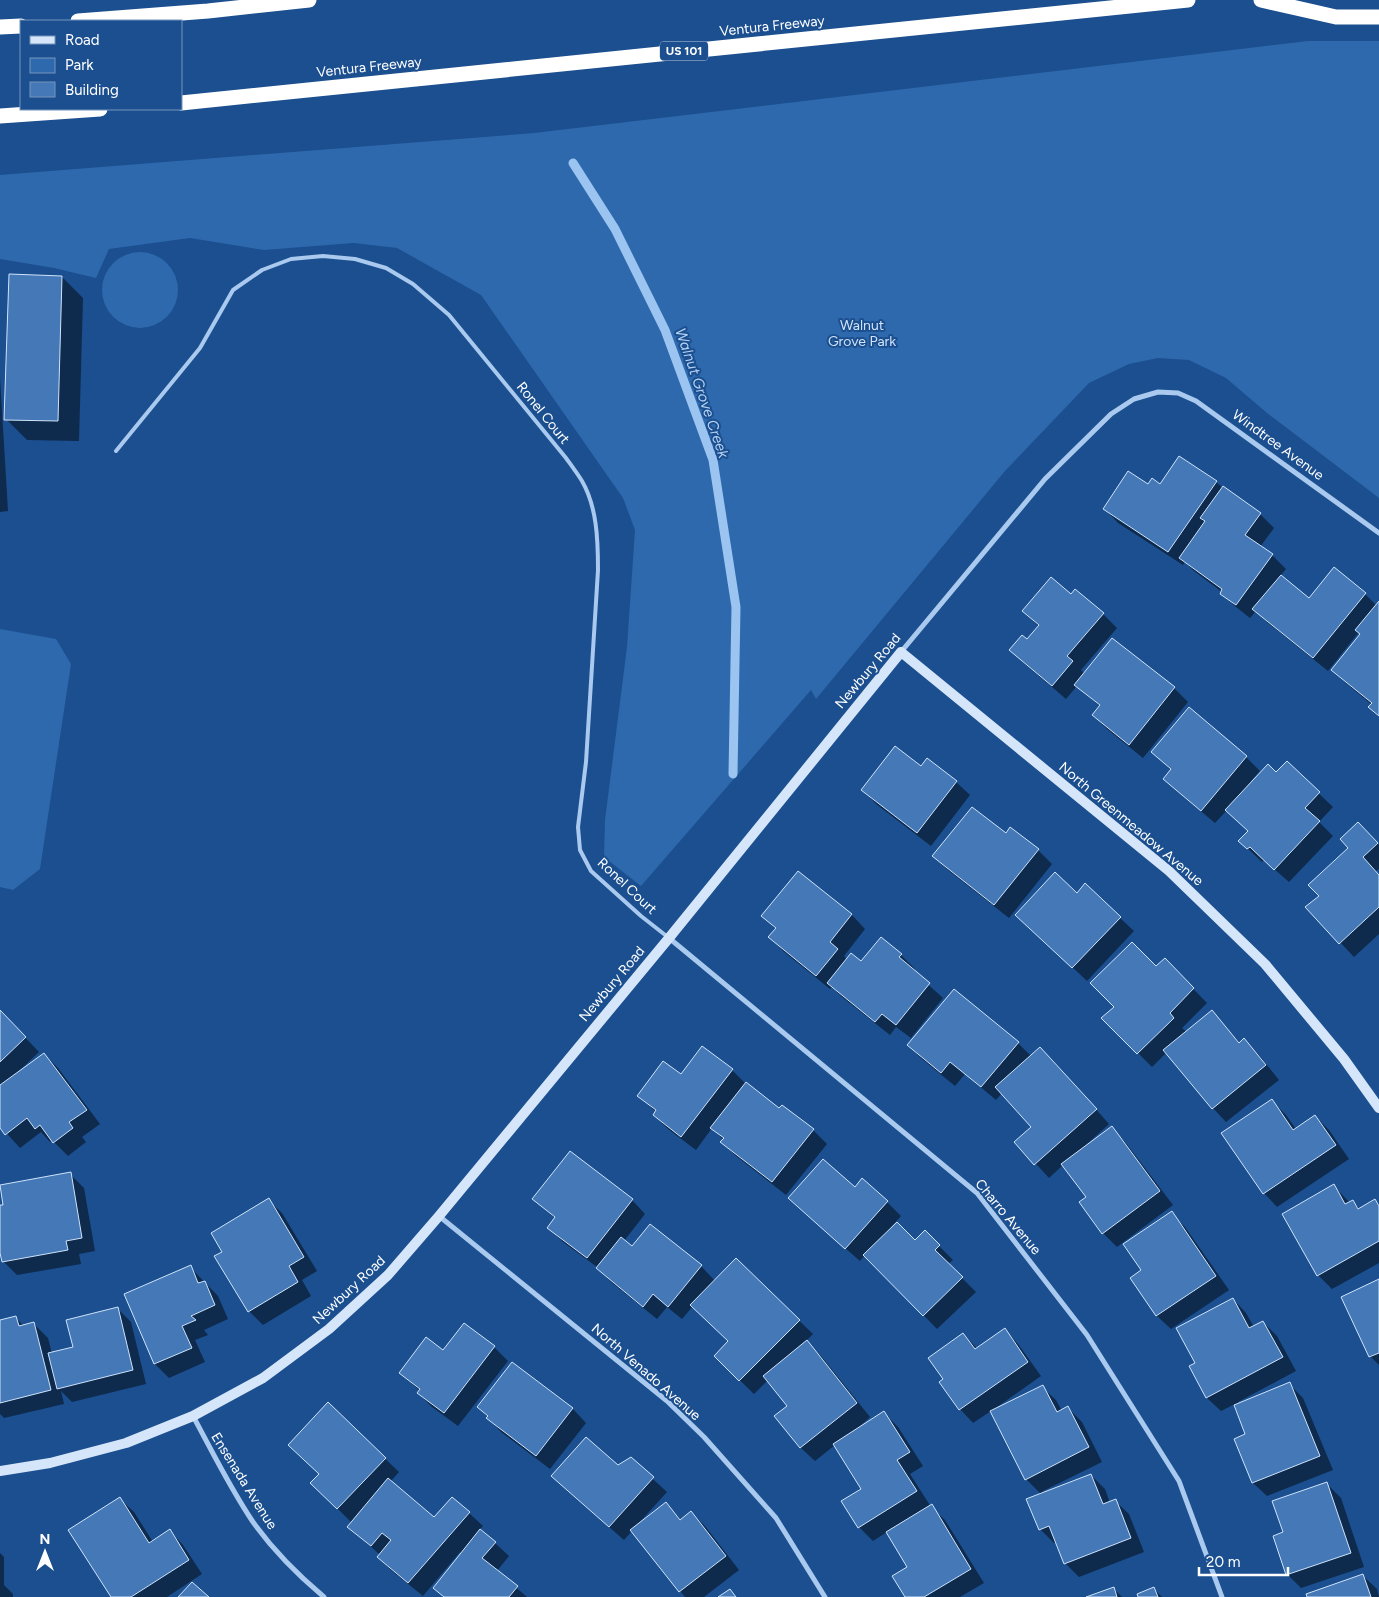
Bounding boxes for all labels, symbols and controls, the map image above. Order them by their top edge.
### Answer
street label: Ventura Freeway [719,12,826,40]
legend [20,20,182,110]
text: Road [65,31,100,49]
road number: US 101 [660,41,708,60]
street label: Ventura Freeway [316,53,423,81]
text: Park [65,56,94,74]
text: Building [65,81,119,99]
park label: Walnut Grove Park [828,317,896,350]
water label: Walnut Grove Creek [671,326,733,461]
street label: Ronel Court [513,379,573,447]
street label: Windtree Avenue [1229,406,1327,484]
street label: Newbury Road [832,630,904,712]
street label: North Greenmeadow Avenue [1055,759,1207,890]
street label: Ronel Court [594,854,660,918]
street label: Newbury Road [576,943,648,1025]
street label: Charro Avenue [971,1176,1045,1259]
street label: Newbury Road [309,1252,389,1328]
street label: North Venado Avenue [588,1320,704,1424]
street label: Ensenada Avenue [207,1429,281,1533]
north arrow [20,1527,70,1577]
text: N [40,1531,50,1548]
scale bar [1199,1544,1288,1576]
text: 20 m [1206,1553,1240,1571]

